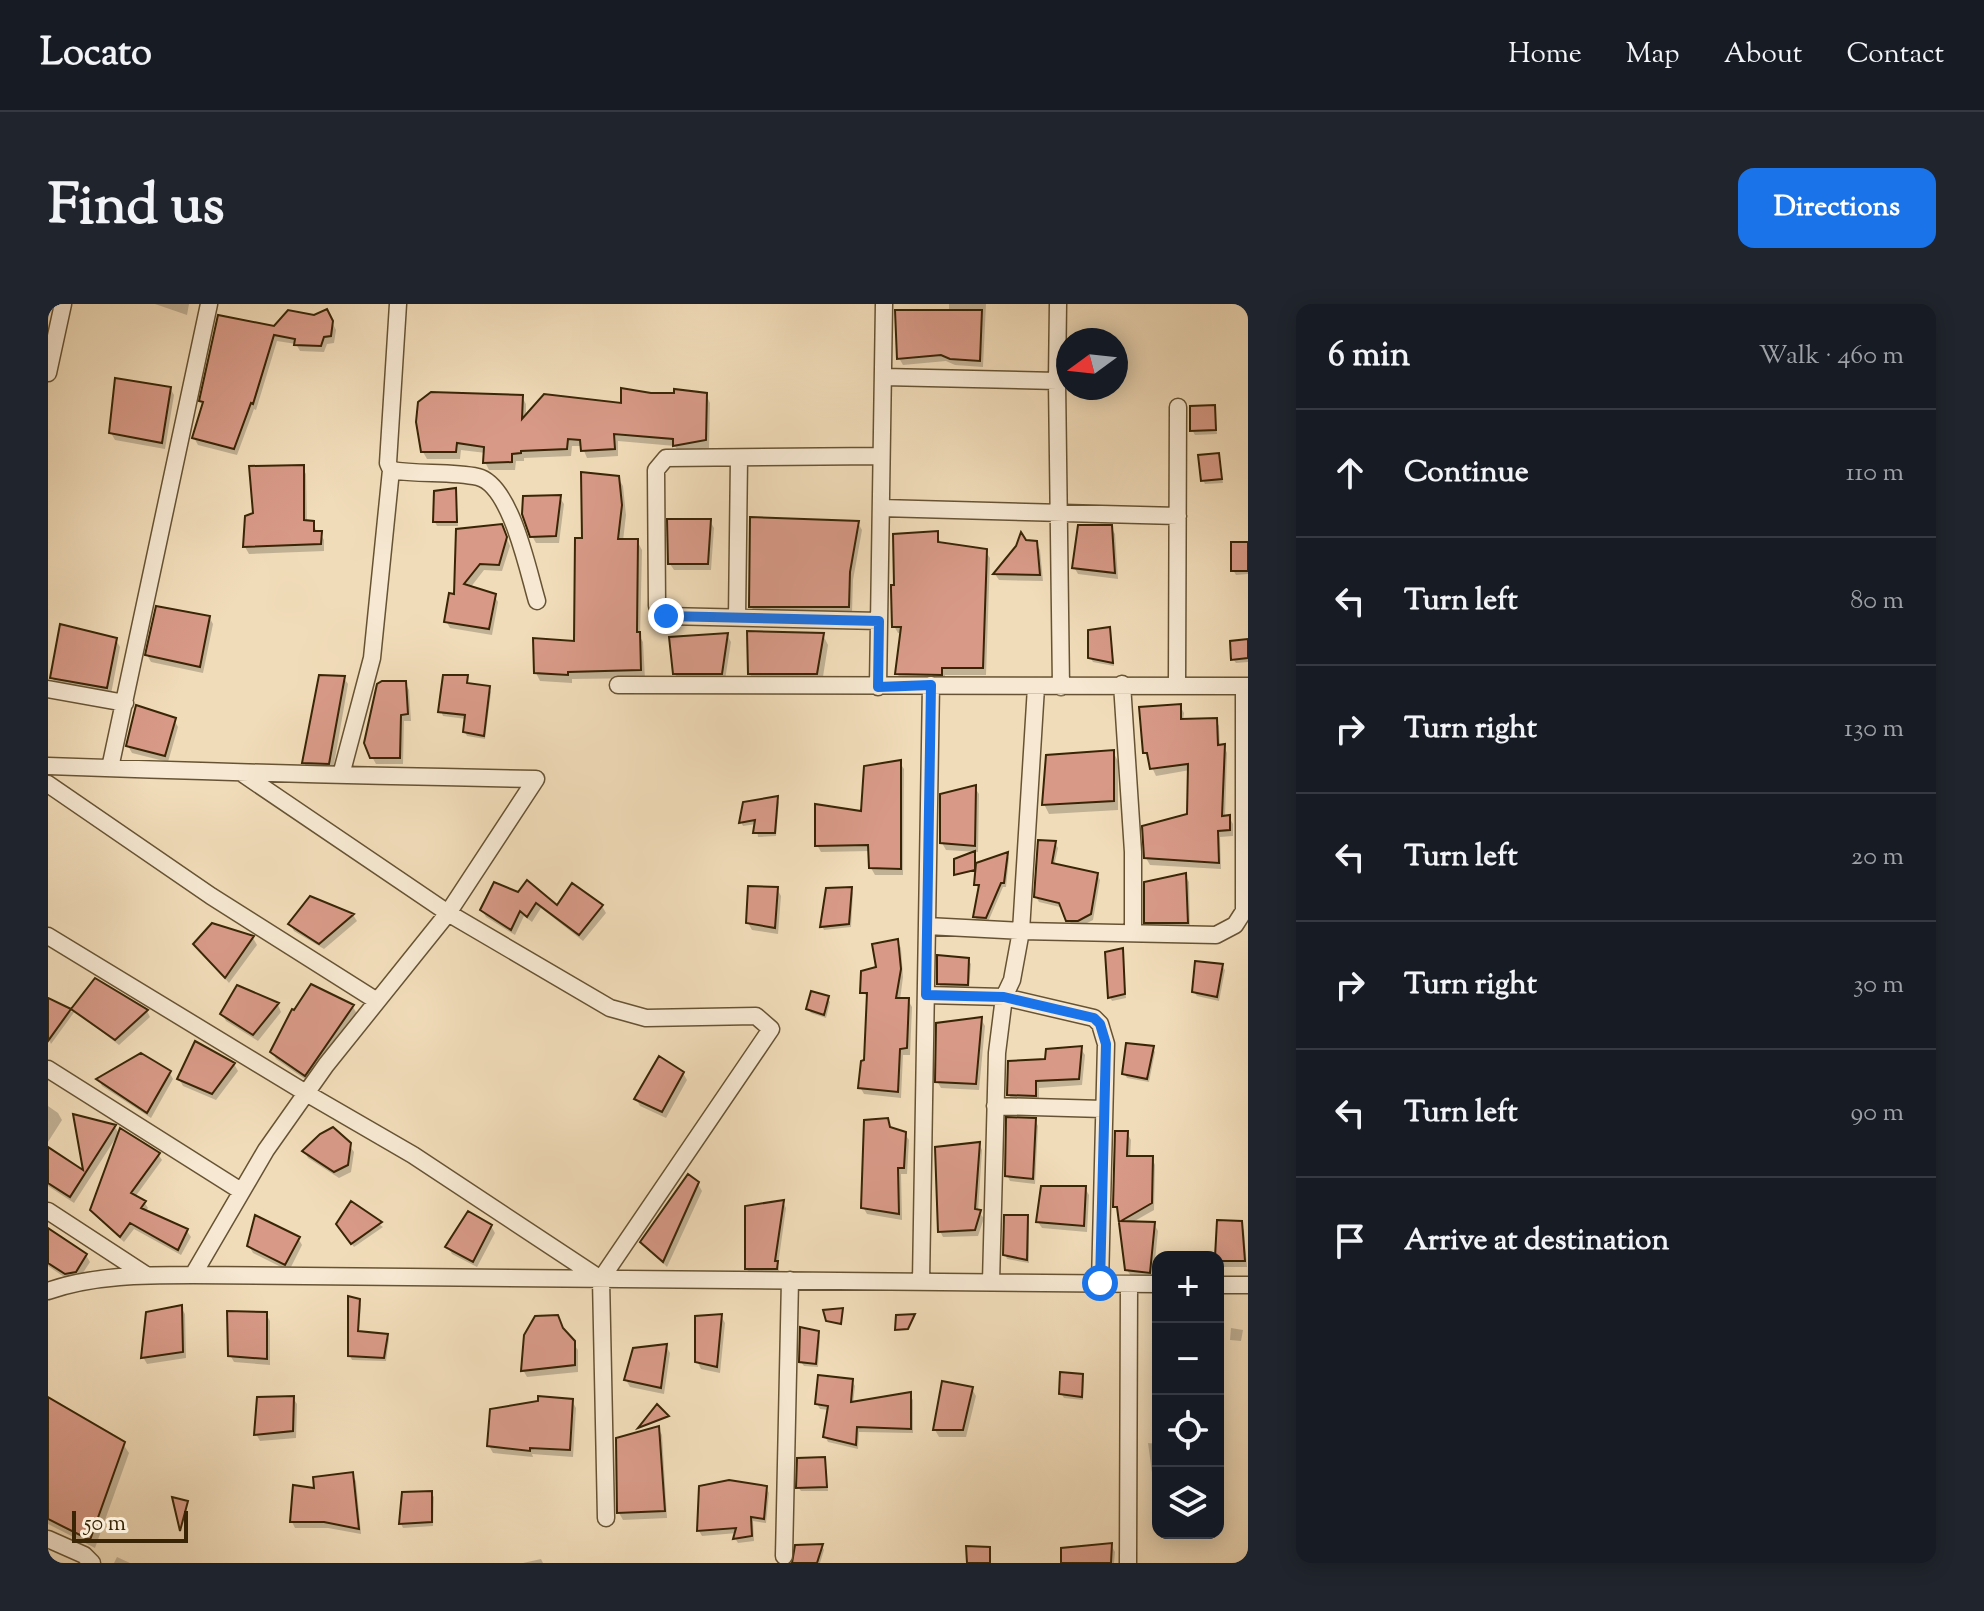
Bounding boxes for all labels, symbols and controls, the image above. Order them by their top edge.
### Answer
text: Locato [40,28,152,82]
text: Home [1508,35,1582,75]
text: Map [1626,35,1680,75]
text: About [1724,35,1802,75]
text: Contact [1846,35,1944,75]
text: Find us [48,168,224,249]
button: Directions [1738,168,1936,248]
north arrow [1056,328,1128,400]
text: 6 min [1328,332,1410,381]
text: Walk · 460 m [1759,338,1904,375]
icon: ahead [1328,451,1372,495]
text: Continue [1404,452,1529,495]
text: 110 m [1846,455,1904,492]
icon: left [1328,579,1372,623]
text: Turn left [1404,580,1518,623]
text: 80 m [1850,583,1904,620]
route end [648,598,684,634]
icon: right [1328,707,1372,751]
text: Turn right [1404,708,1537,751]
text: 130 m [1844,711,1904,748]
icon: left [1328,835,1372,879]
text: Turn left [1404,836,1518,879]
text: 20 m [1851,839,1904,876]
icon: right [1328,963,1372,1007]
text: Turn right [1404,964,1537,1007]
text: 30 m [1853,967,1904,1004]
icon: left [1328,1091,1372,1135]
text: Turn left [1404,1092,1518,1135]
text: 90 m [1851,1095,1904,1132]
icon: arrive [1328,1219,1372,1263]
text: Arrive at destination [1404,1220,1669,1263]
map controls [1152,1251,1224,1539]
button: + [1152,1251,1224,1323]
route start [1082,1265,1118,1301]
button: − [1152,1323,1224,1395]
button: locate [1152,1395,1224,1467]
button: layers [1152,1467,1224,1539]
scale bar [72,1507,188,1543]
text: 50 m [84,1509,126,1541]

